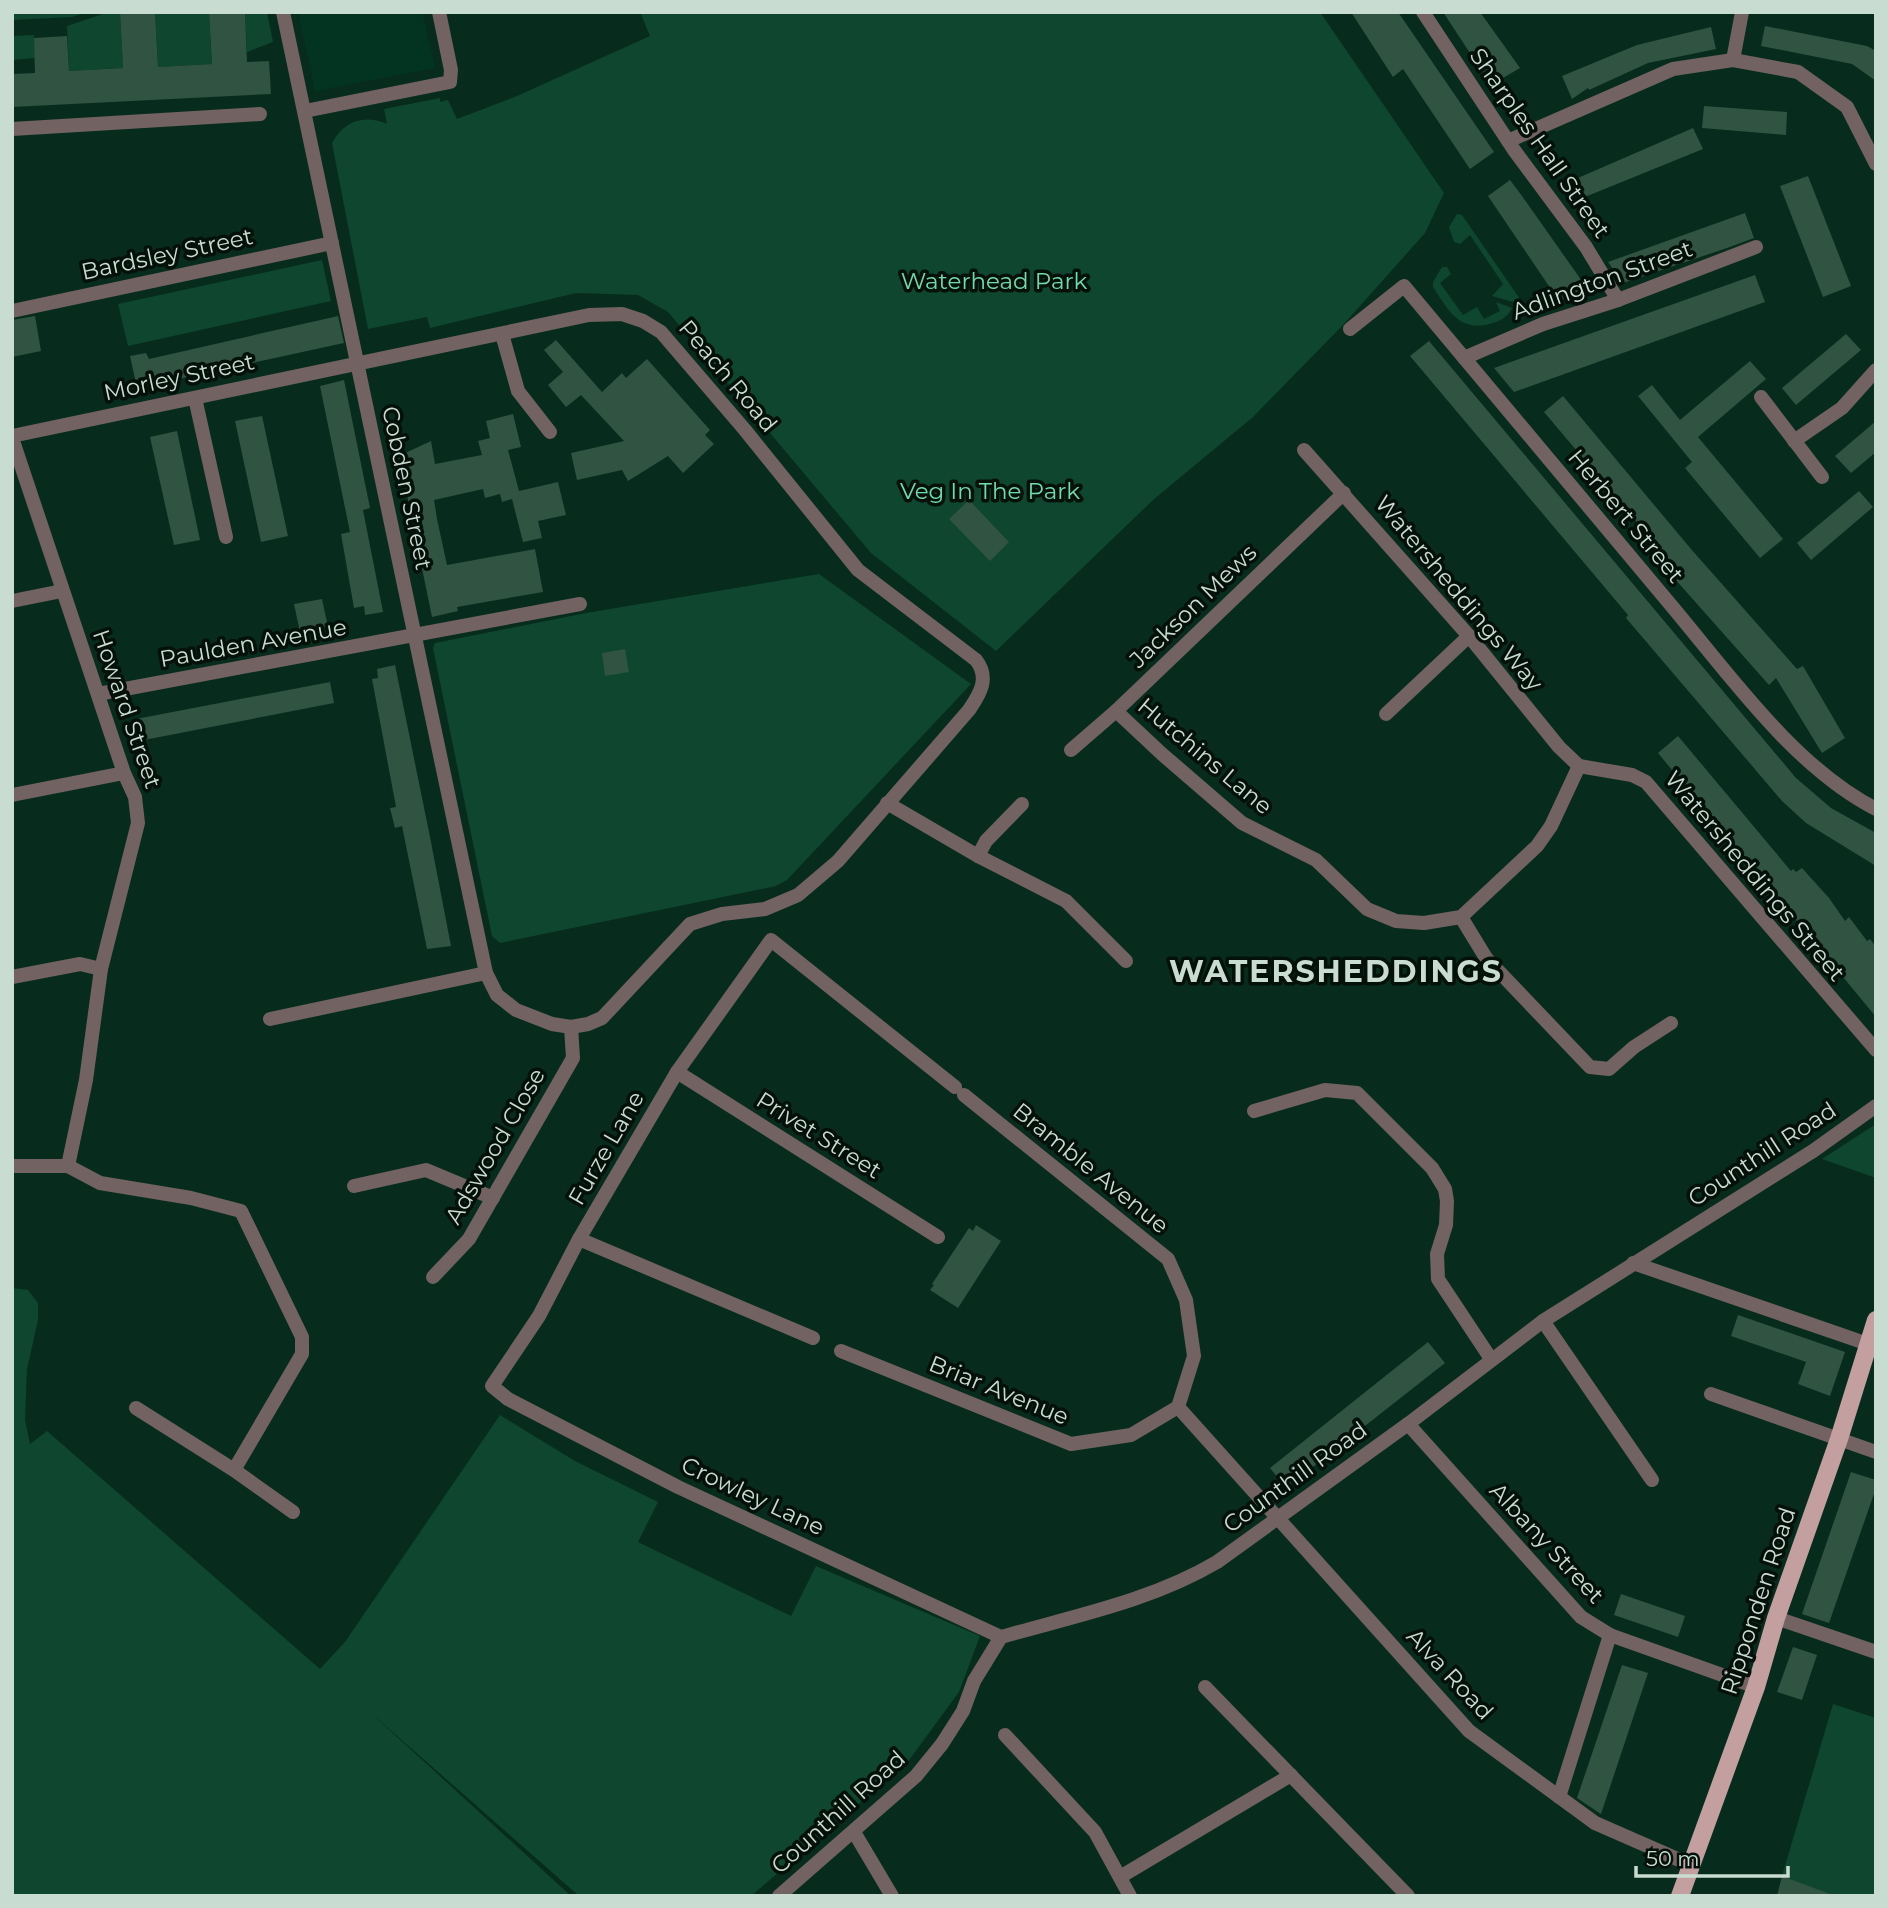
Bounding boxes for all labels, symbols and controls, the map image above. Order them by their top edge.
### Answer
street label: Sharples Hall Street [1464,43,1616,243]
street label: Bardsley Street [79,222,255,286]
street label: Adlington Street [1508,234,1696,326]
park label: Waterhead Park [901,267,1088,295]
street label: Peach Road [673,314,783,438]
street label: Morley Street [101,347,257,407]
street label: Cobden Street [376,404,438,572]
street label: Herbert Street [1562,444,1690,588]
park label: Veg In The Park [900,477,1080,505]
street label: Watersheddings Way [1369,490,1549,697]
street label: Jackson Mews [1123,538,1262,674]
street label: Paulden Avenue [157,613,349,673]
street label: Howard Street [87,626,167,792]
street label: Hutchins Lane [1132,692,1278,820]
street label: Watersheddings Street [1659,765,1851,987]
district label: WATERSHEDDINGS [1169,953,1503,990]
street label: Adswood Close [439,1063,551,1229]
street label: Privet Street [751,1085,887,1185]
street label: Furze Lane [562,1086,650,1210]
street label: Counthill Road [1683,1096,1841,1212]
street label: Bramble Avenue [1008,1097,1174,1239]
street label: Briar Avenue [925,1349,1073,1431]
street label: Counthill Road [1218,1415,1372,1539]
street label: Crowley Lane [677,1451,829,1541]
street label: Albany Street [1484,1477,1610,1609]
street label: Ripponden Road [1715,1504,1801,1698]
street label: Alva Road [1401,1623,1499,1725]
street label: Counthill Road [765,1744,911,1880]
scale bar [1636,1834,1788,1878]
text: 50 m [1646,1846,1700,1871]

